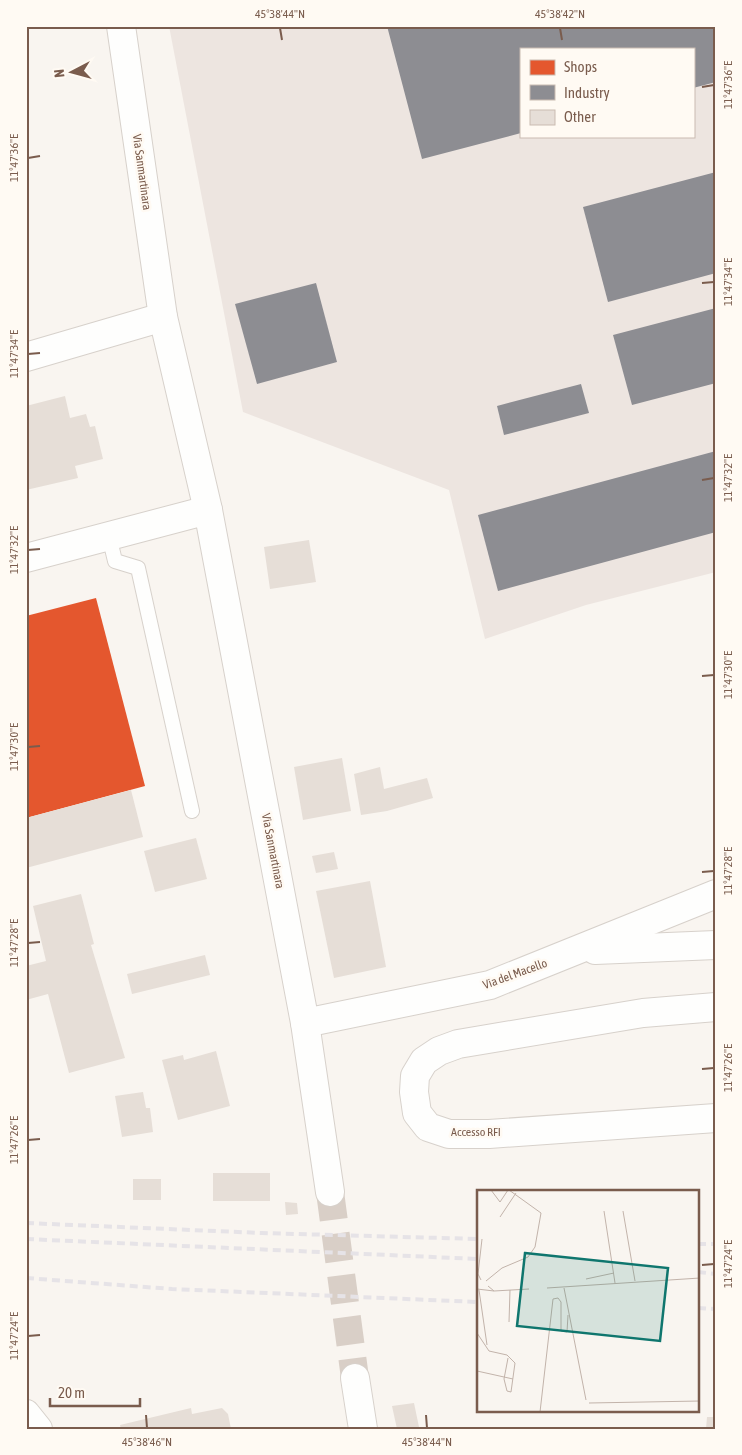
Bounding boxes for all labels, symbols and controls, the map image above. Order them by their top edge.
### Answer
text: 45°38'44"N [255,7,305,21]
text: 45°38'42"N [535,7,585,21]
north arrow [48,48,98,98]
legend [520,48,694,138]
text: Shops [564,58,597,75]
text: 11°47'36"E [721,61,735,109]
text: N [51,68,67,78]
text: Industry [564,84,610,101]
text: Other [564,108,596,125]
street label: Via Sanmartinara [130,133,154,211]
text: 11°47'36"E [7,134,21,182]
text: 11°47'34"E [721,258,735,306]
text: 11°47'34"E [7,330,21,378]
text: 11°47'32"E [721,454,735,502]
text: 11°47'32"E [7,526,21,574]
text: 11°47'30"E [721,651,735,699]
text: 11°47'30"E [7,723,21,771]
street label: Via Sanmartinara [259,812,287,890]
text: 11°47'28"E [721,847,735,895]
text: 11°47'28"E [7,919,21,967]
street label: Via del Macello [481,956,549,992]
text: 11°47'26"E [721,1044,735,1092]
text: 11°47'26"E [7,1116,21,1164]
street label: Accesso RFI [451,1125,501,1139]
inset map [477,1190,700,1412]
text: 11°47'24"E [721,1240,735,1288]
text: 11°47'24"E [7,1312,21,1360]
scale bar [50,1375,140,1407]
text: 20 m [58,1384,85,1401]
text: 45°38'46"N [122,1435,172,1449]
text: 45°38'44"N [402,1435,452,1449]

